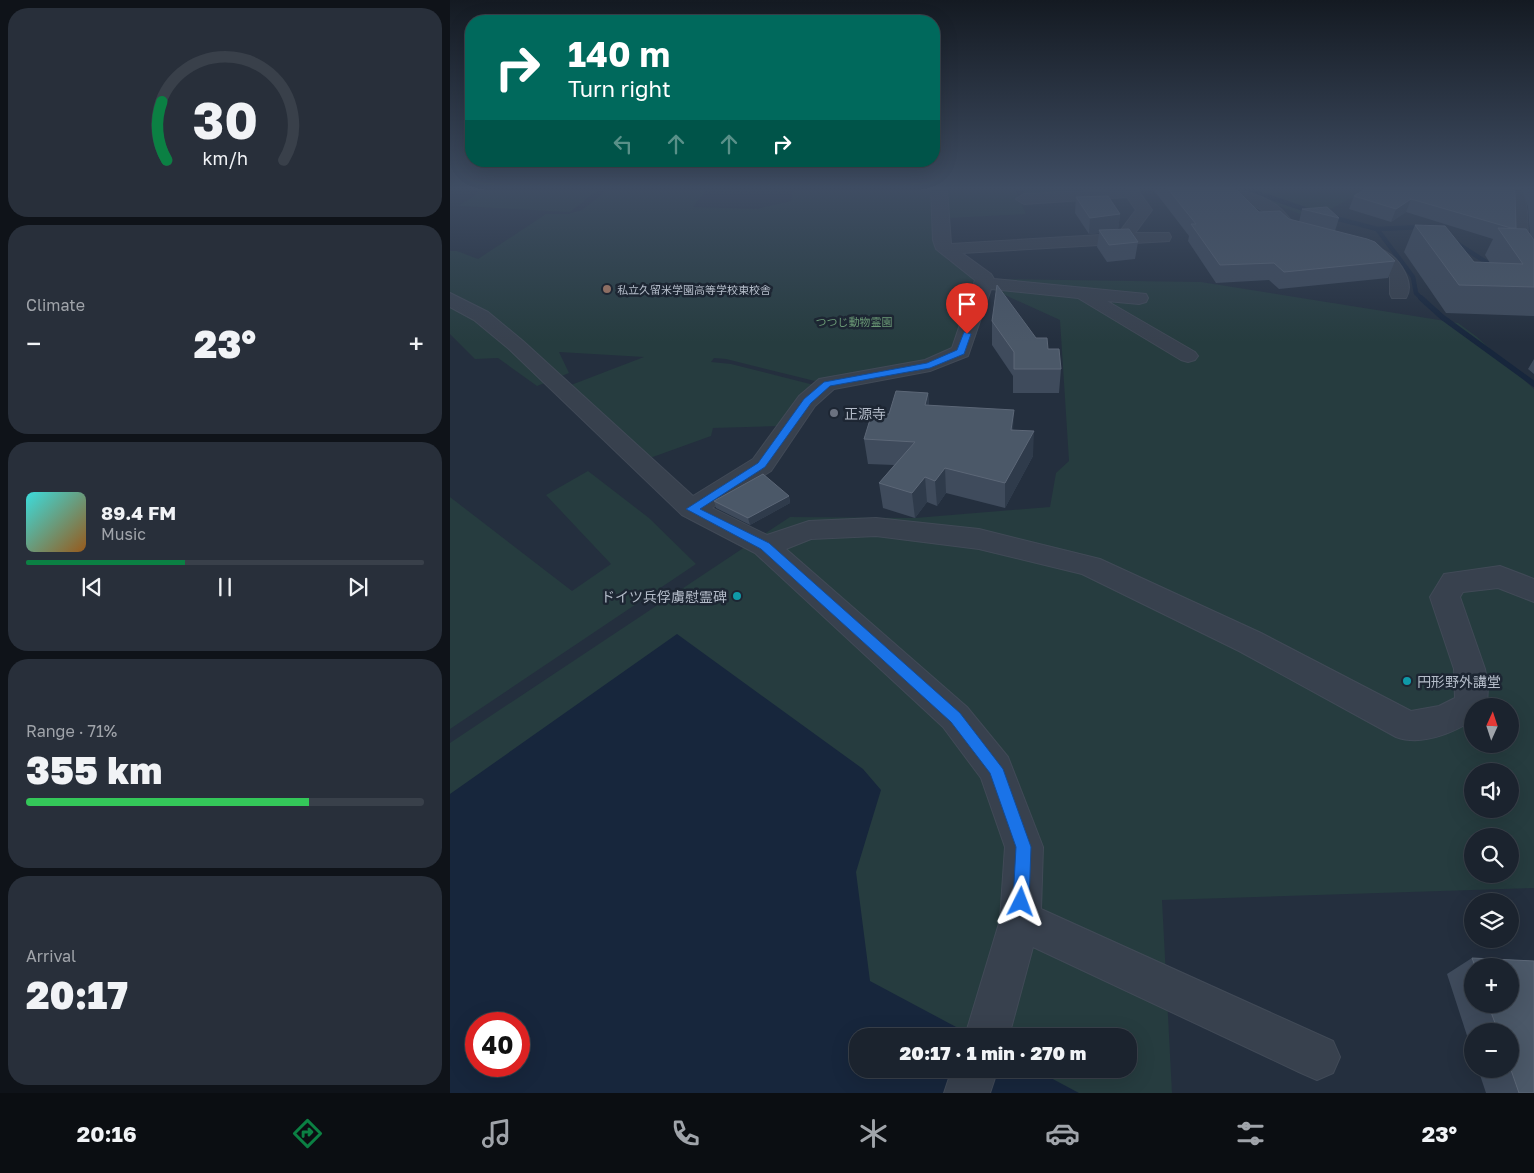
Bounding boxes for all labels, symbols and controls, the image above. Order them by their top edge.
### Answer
text: 140 m [568,33,670,75]
icon: right [485,35,550,100]
text: Turn right [568,75,671,102]
text: 30 [192,88,258,150]
icon: left [609,130,637,158]
icon: ahead [662,130,690,158]
icon: ahead [715,130,743,158]
icon: right [768,130,796,158]
text: km/h [202,147,248,169]
marker: 私立久留米学園高等学校東校舎 [601,283,613,295]
place label: 私立久留米学園高等学校東校舎 [617,283,771,296]
pin [946,283,988,334]
icon: arrive [953,290,981,318]
text: Climate [26,295,85,315]
park label: つつじ動物霊園 [816,315,893,328]
text: 23° [194,321,256,366]
text: − [26,327,41,360]
text: + [409,327,424,360]
place label: 正源寺 [844,405,886,422]
marker: 正源寺 [828,407,840,419]
text: 89.4 FM [101,501,176,524]
text: Music [101,524,146,544]
icon: previous [78,573,106,601]
icon: pause [211,573,239,601]
icon: next [344,573,372,601]
place label: ドイツ兵俘虜慰霊碑 [601,588,727,605]
marker: ドイツ兵俘虜慰霊碑 [731,590,743,602]
place label: 円形野外講堂 [1417,673,1501,690]
marker: 円形野外講堂 [1401,675,1413,687]
north arrow [1464,698,1519,752]
map controls [1464,698,1519,1078]
text: Range · 71% [26,721,117,741]
text: 355 km [26,747,162,792]
button: sound [1464,763,1519,818]
button: search [1464,828,1519,883]
position arrow [994,875,1046,927]
button: layers [1464,893,1519,948]
text: Arrival [26,946,76,966]
button: + [1464,958,1519,1013]
text: 20:17 [26,972,128,1017]
speed limit sign: 40 [465,1012,530,1077]
button: − [1464,1023,1519,1078]
text: 20:17 · 1 min · 270 m [900,1041,1086,1064]
icon: directions [290,1116,325,1151]
icon: music [479,1116,514,1151]
icon: phone [668,1116,703,1151]
icon: climate [856,1116,891,1151]
icon: car [1045,1116,1080,1151]
icon: filters [1233,1116,1268,1151]
text: 20:16 [77,1120,137,1147]
text: 23° [1422,1120,1457,1147]

